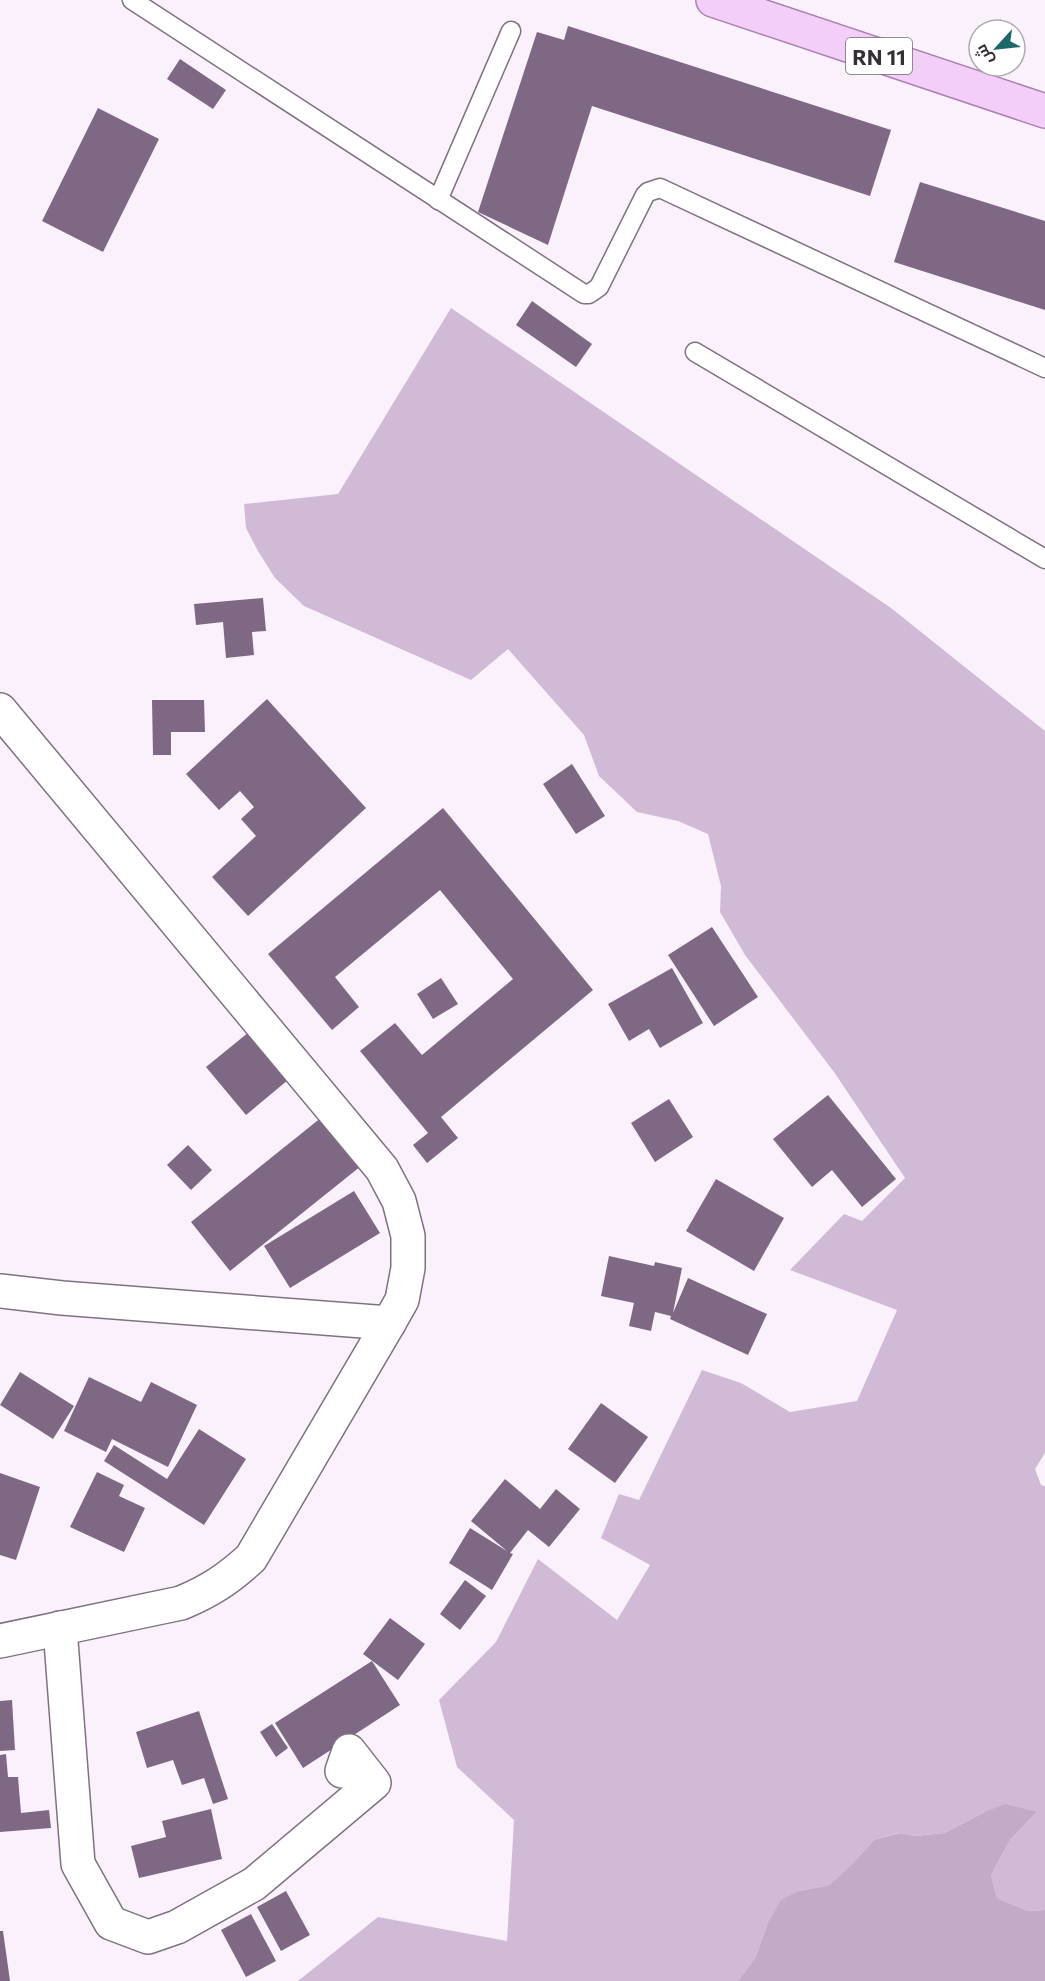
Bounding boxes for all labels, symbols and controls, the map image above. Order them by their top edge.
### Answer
north arrow [967,18,1027,78]
road number: RN 11 [846,38,912,74]
text: ش [970,41,997,68]

